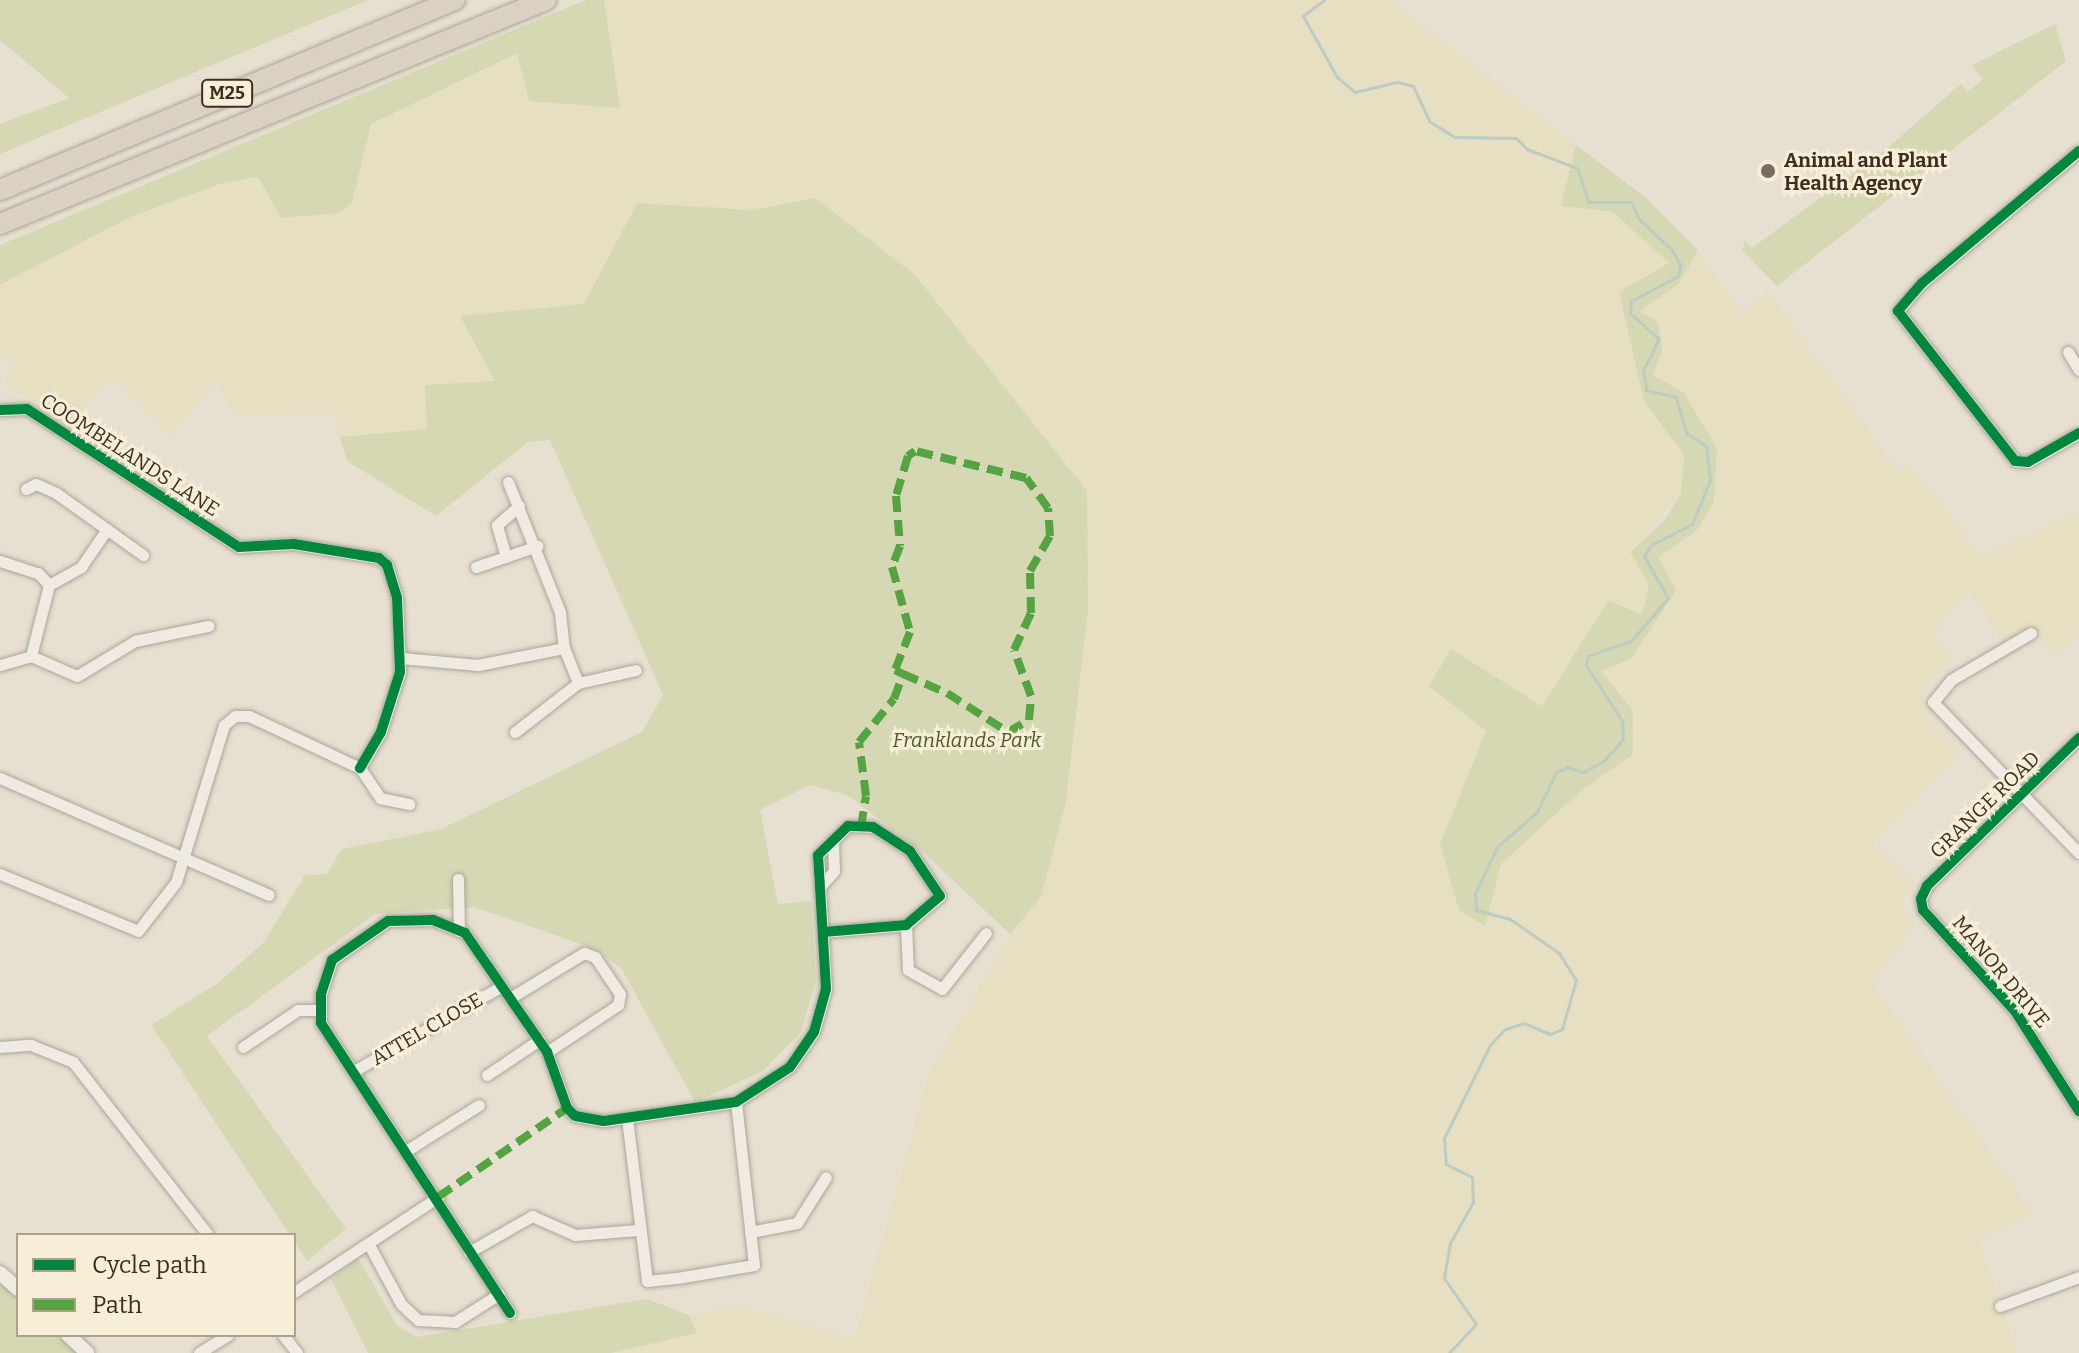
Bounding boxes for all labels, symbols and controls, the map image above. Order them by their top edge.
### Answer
road number: M25 [201,79,253,107]
place label: Animal and Plant Health Agency [1784,148,1947,195]
marker: Animal and Plant Health Agency [1759,162,1777,180]
street label: COOMBELANDS LANE [36,388,224,522]
park label: Franklands Park [893,728,1041,752]
street label: GRANGE ROAD [1925,747,2045,863]
street label: MANOR DRIVE [1947,911,2055,1033]
street label: ATTEL CLOSE [367,987,487,1071]
legend [16,1233,296,1337]
text: Cycle path [92,1251,207,1279]
text: Path [92,1291,142,1319]

